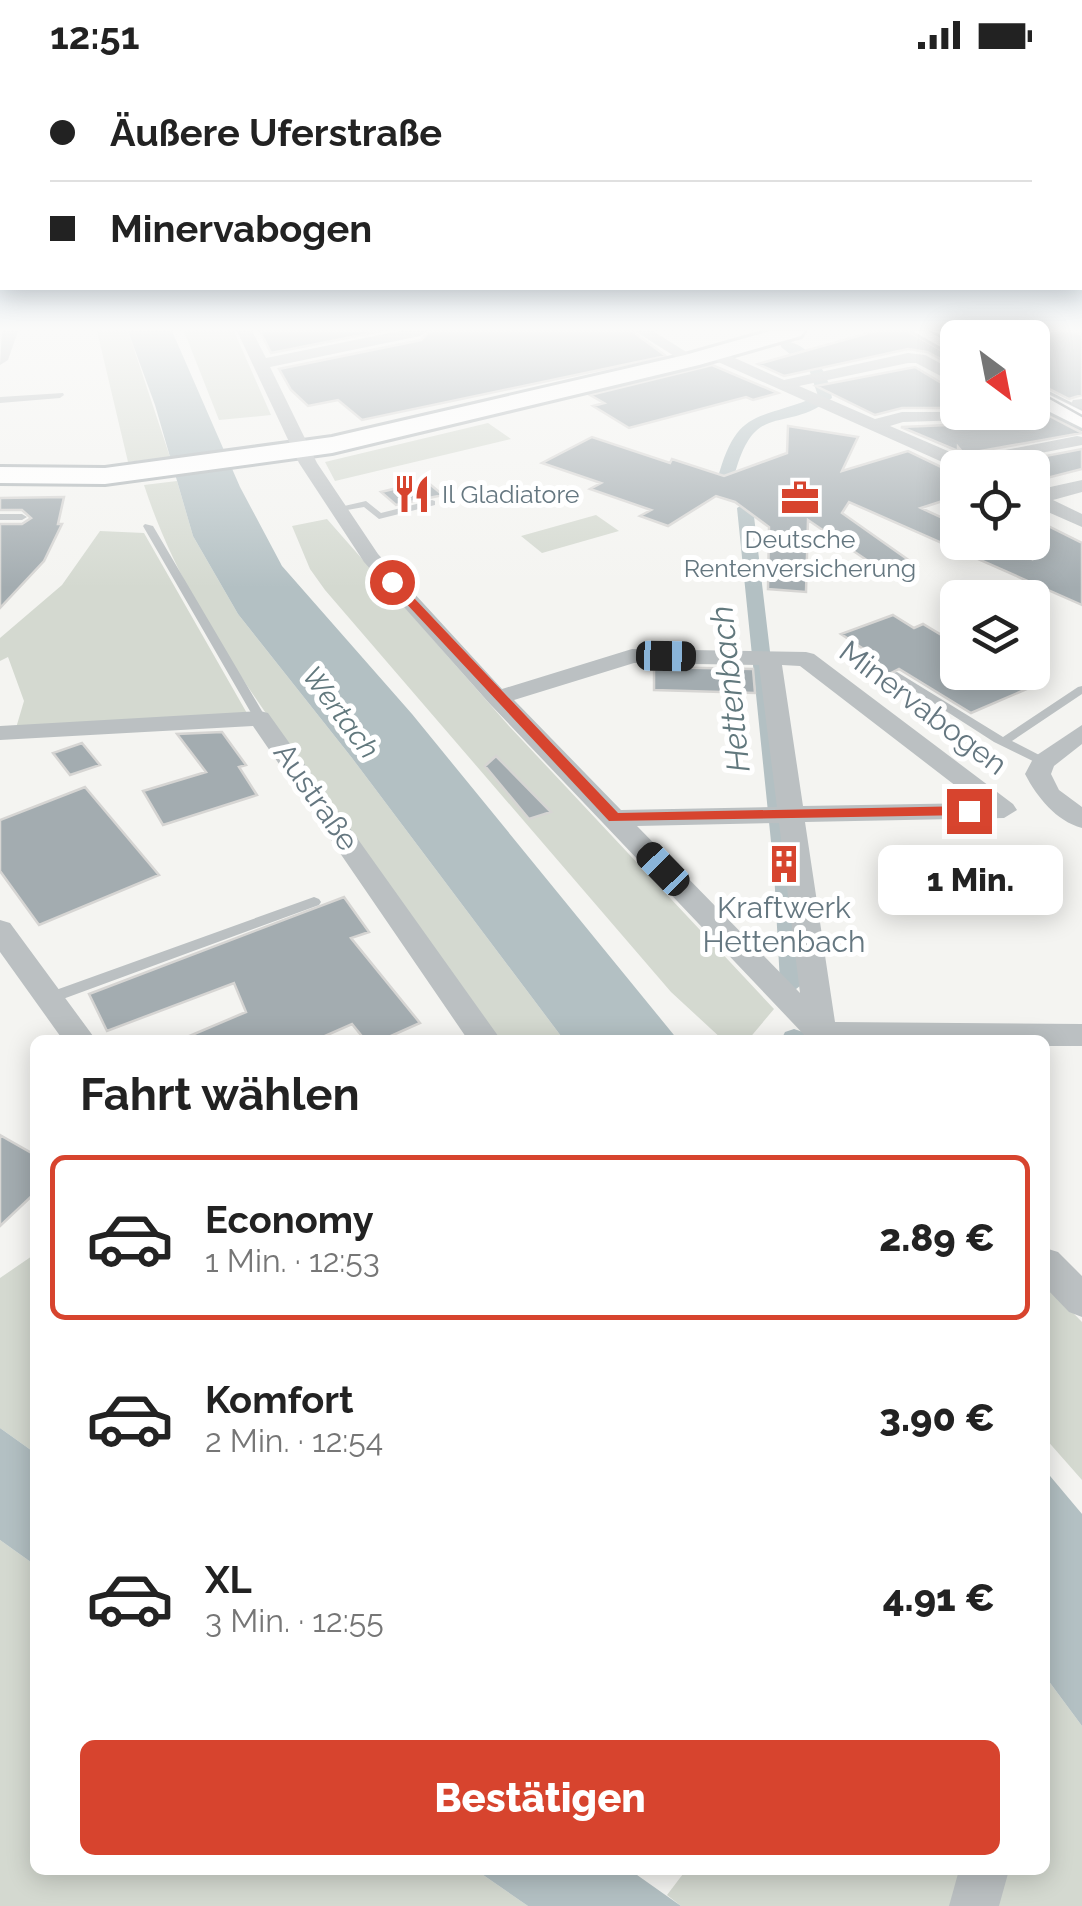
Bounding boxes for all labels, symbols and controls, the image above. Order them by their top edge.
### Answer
text: 12:51 [50,13,139,58]
text: Äußere Uferstraße [110,110,442,155]
text: Minervabogen [110,206,372,251]
north arrow [940,320,1050,430]
map controls [940,320,1050,690]
button: locate [940,450,1050,560]
restaurant icon: Il Gladiatore [391,473,433,515]
office icon: Deutsche Rentenversicherung [779,477,821,519]
place label: Il Gladiatore [442,479,580,509]
place label: Deutsche Rentenversicherung [684,524,916,583]
route start [370,560,415,605]
button: layers [940,580,1050,690]
water label: Hettenbach [702,604,757,774]
street label: Minervabogen [833,633,1014,782]
car [636,640,696,672]
water label: Wertach [295,660,386,765]
street label: Austraße [267,736,366,857]
route end [947,789,992,834]
car [631,837,695,901]
building icon: Kraftwerk Hettenbach [763,843,805,885]
callout: 1 Min. [876,846,1062,916]
text: 1 Min. [927,861,1014,898]
place label: Kraftwerk Hettenbach [702,890,866,959]
text: Fahrt wählen [80,1068,360,1121]
icon: car [85,1193,175,1283]
text: Economy [205,1197,374,1242]
text: 2.89 € [879,1215,995,1260]
text: 1 Min. · 12:53 [205,1242,380,1279]
icon: car [85,1373,175,1463]
text: Komfort [205,1377,354,1422]
text: 3.90 € [879,1395,995,1440]
text: 2 Min. · 12:54 [205,1422,383,1459]
icon: car [85,1553,175,1643]
text: XL [205,1557,252,1602]
text: 4.91 € [883,1575,995,1620]
text: 3 Min. · 12:55 [205,1602,384,1639]
button: Bestätigen [80,1740,1000,1855]

